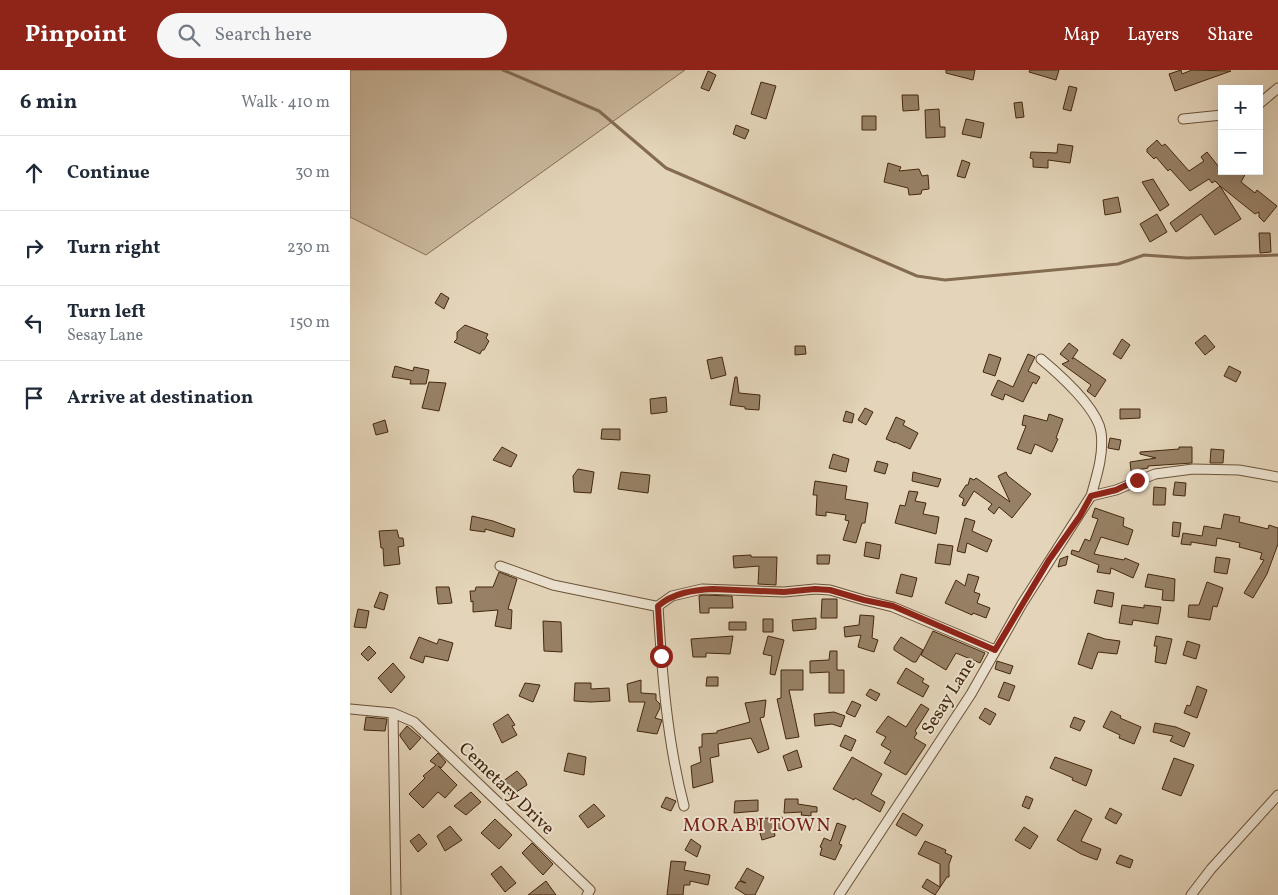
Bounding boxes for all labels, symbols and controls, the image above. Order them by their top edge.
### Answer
search box [157,13,507,58]
text: Pinpoint [25,18,127,52]
icon: search [175,21,203,49]
text: Search here [215,22,312,48]
text: Map [1063,23,1099,48]
text: Layers [1127,23,1179,48]
text: Share [1207,23,1253,48]
map controls [1218,85,1263,175]
button: + [1218,85,1263,130]
text: 6 min [20,88,77,117]
text: Walk · 410 m [241,92,330,114]
button: − [1218,130,1263,175]
icon: ahead [20,159,48,187]
text: Continue [67,160,150,186]
text: 30 m [295,162,330,184]
icon: right [20,234,48,262]
text: Turn right [67,235,160,261]
text: 230 m [287,237,330,259]
text: Turn left [67,299,146,325]
icon: left [20,309,48,337]
text: 150 m [289,312,330,334]
text: Sesay Lane [67,325,143,347]
icon: arrive [20,384,48,412]
text: Arrive at destination [67,385,253,411]
route end [1126,469,1149,492]
route start [650,645,673,668]
street label: Sesay Lane [916,654,983,740]
street label: Cemetary Drive [453,737,559,841]
district label: MORABI TOWN [683,813,831,839]

